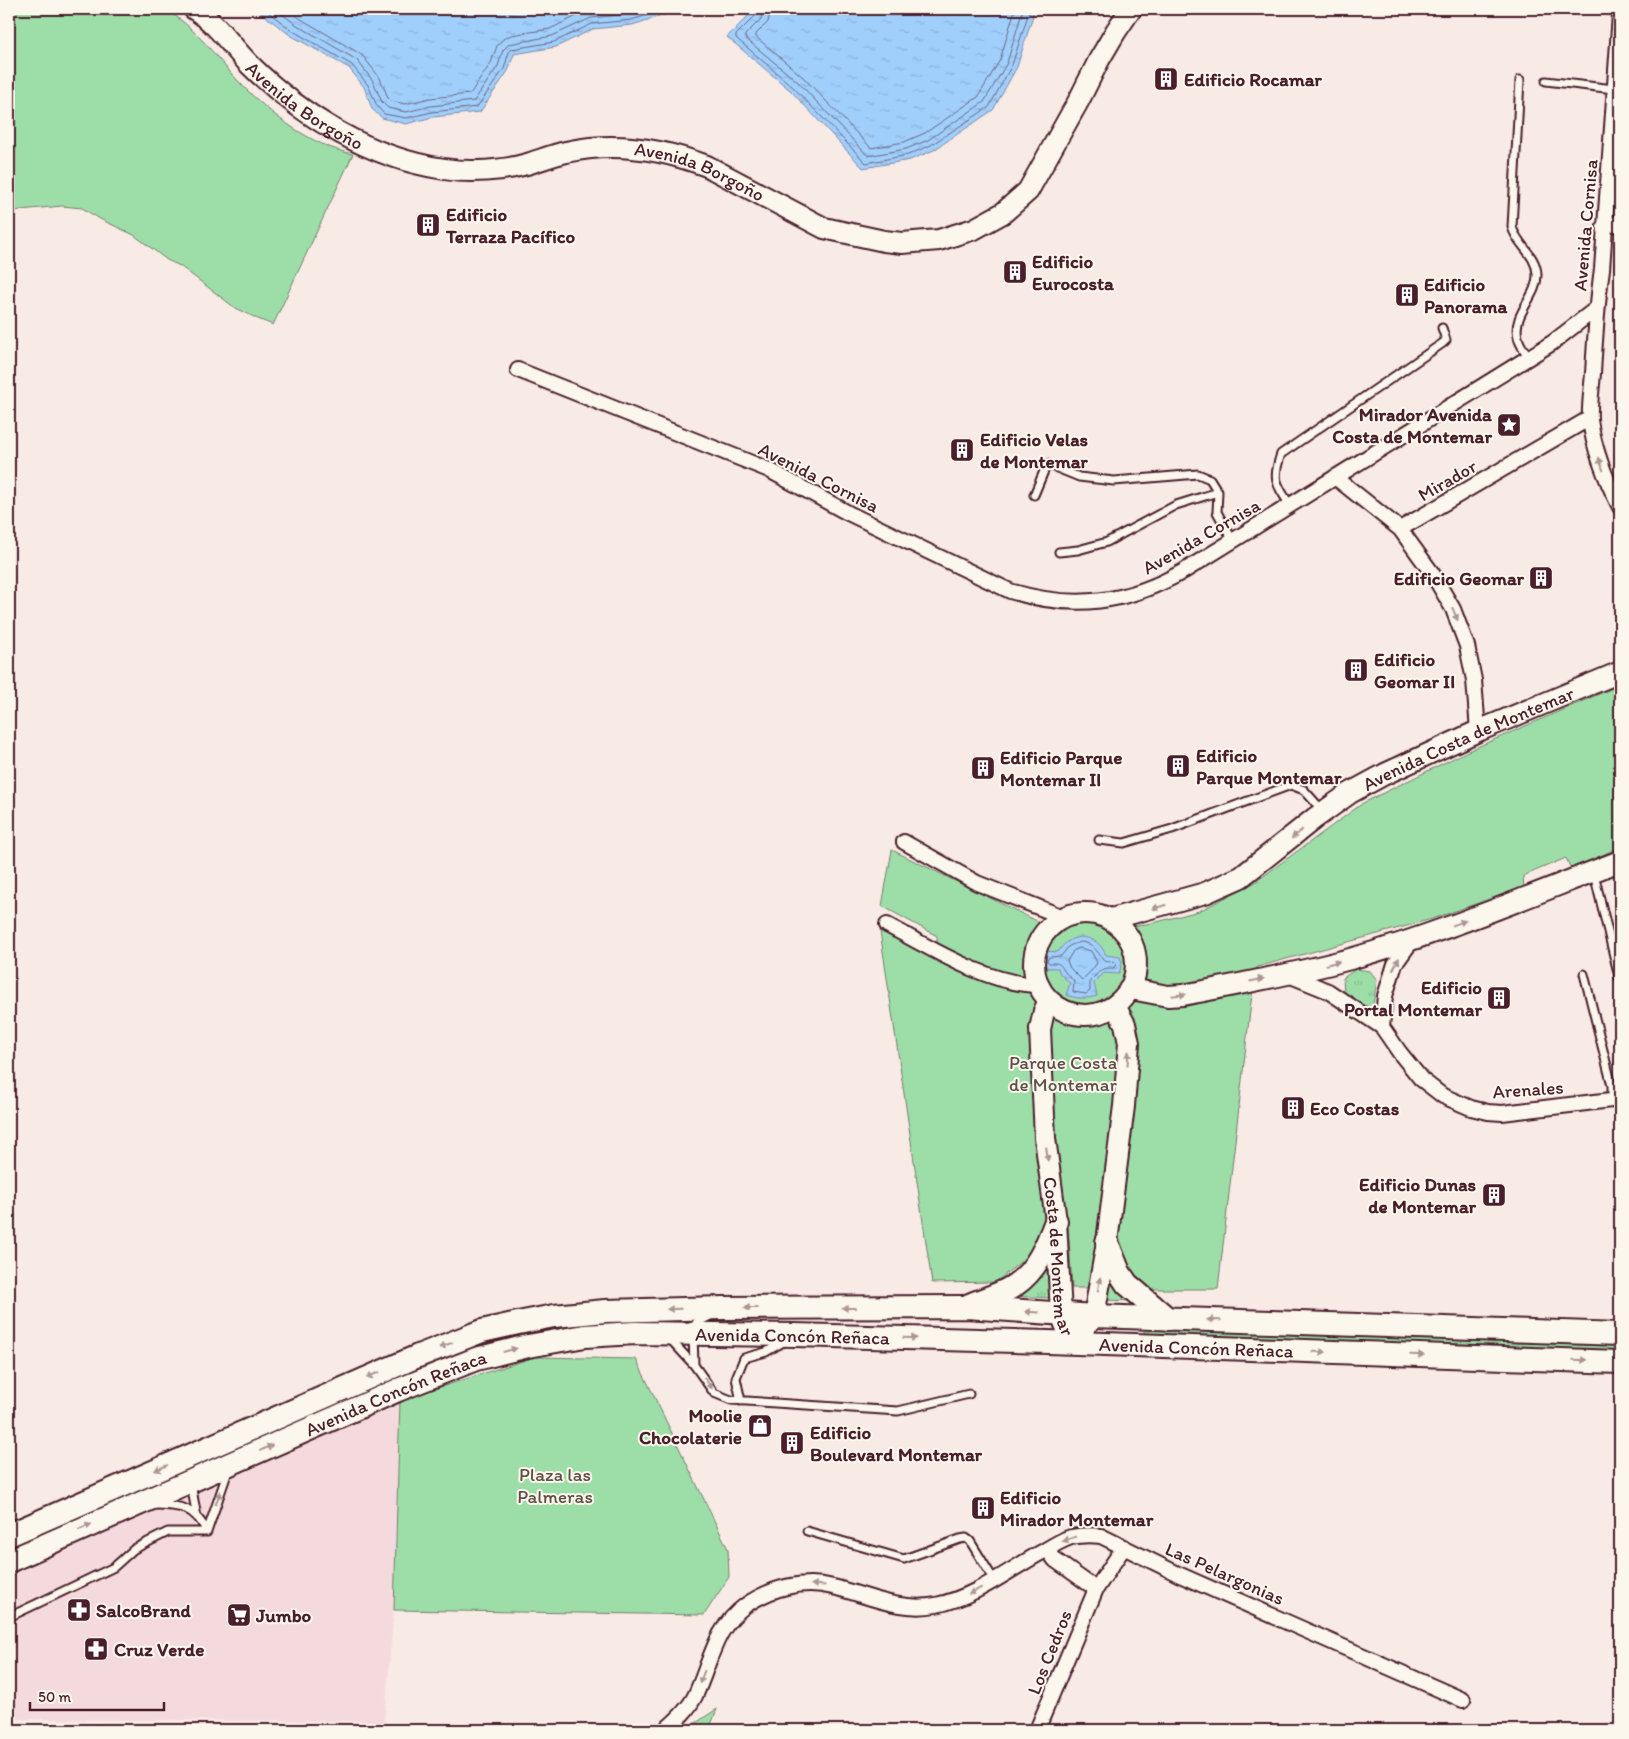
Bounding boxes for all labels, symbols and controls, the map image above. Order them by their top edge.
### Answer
street label: Avenida Borgoño [241,57,367,155]
building icon: Edificio Rocamar [1153,66,1179,92]
place label: Edificio Rocamar [1184,68,1323,91]
street label: Avenida Borgoño [633,137,769,207]
street label: Avenida Cornisa [1568,158,1603,292]
place label: Edificio Terraza Pacífico [445,203,575,248]
building icon: Edificio Terraza Pacífico [415,212,441,238]
place label: Edificio Eurocosta [1032,250,1115,295]
building icon: Edificio Eurocosta [1002,259,1028,285]
place label: Edificio Panorama [1424,273,1509,318]
building icon: Edificio Panorama [1394,282,1420,308]
place label: Mirador Avenida Costa de Montemar [1332,403,1492,448]
place icon: Mirador Avenida Costa de Montemar [1496,412,1522,438]
place label: Edificio Velas de Montemar [980,428,1089,473]
street label: Avenida Cornisa [755,437,883,518]
building icon: Edificio Velas de Montemar [949,437,975,463]
street label: Mirador [1414,454,1481,506]
one-way arrow [1597,456,1604,471]
street label: Avenida Cornisa [1138,493,1264,579]
building icon: Edificio Geomar [1528,565,1554,591]
place label: Edificio Geomar [1394,567,1525,590]
one-way arrow [1451,607,1459,621]
place label: Edificio Geomar II [1374,648,1455,693]
building icon: Edificio Geomar II [1343,657,1369,683]
street label: Avenida Costa de Montemar [1359,681,1578,796]
place label: Edificio Parque Montemar [1196,744,1342,789]
place label: Edificio Parque Montemar II [1000,746,1122,791]
building icon: Edificio Parque Montemar [1165,753,1191,779]
building icon: Edificio Parque Montemar II [970,755,996,781]
one-way arrow [1291,828,1303,840]
one-way arrow [1151,903,1166,911]
one-way arrow [1452,918,1467,926]
one-way arrow [1392,957,1400,971]
one-way arrow [1326,959,1341,967]
one-way arrow [1250,976,1265,984]
place label: Edificio Portal Montemar [1344,976,1482,1021]
building icon: Edificio Portal Montemar [1486,985,1512,1011]
one-way arrow [1171,991,1187,999]
one-way arrow [1124,1050,1132,1066]
park label: Parque Costa de Montemar [1009,1051,1118,1096]
street label: Arenales [1492,1076,1564,1103]
building icon: Eco Costas [1280,1095,1306,1121]
place label: Eco Costas [1310,1097,1400,1120]
one-way arrow [1043,1147,1051,1163]
place label: Edificio Dunas de Montemar [1359,1173,1477,1218]
street label: Costa de Montemar [1038,1176,1080,1340]
building icon: Edificio Dunas de Montemar [1481,1182,1507,1208]
one-way arrow [1096,1276,1104,1292]
one-way arrow [743,1304,759,1312]
one-way arrow [841,1304,857,1312]
one-way arrow [666,1306,682,1314]
one-way arrow [1024,1307,1040,1315]
one-way arrow [1206,1316,1222,1324]
street label: Avenida Concón Reñaca [695,1323,890,1350]
street label: Avenida Concón Reñaca [1099,1333,1294,1363]
one-way arrow [902,1334,918,1342]
one-way arrow [438,1341,453,1349]
street label: Avenida Concón Reñaca [302,1346,489,1441]
one-way arrow [503,1346,518,1354]
one-way arrow [1312,1348,1328,1356]
one-way arrow [1410,1351,1426,1359]
one-way arrow [1572,1357,1588,1365]
one-way arrow [366,1371,380,1379]
one-way arrow [702,1377,712,1390]
place label: Moolie Chocolaterie [639,1404,742,1449]
shop icon: Moolie Chocolaterie [747,1413,773,1439]
place label: Edificio Boulevard Montemar [810,1421,983,1466]
building icon: Edificio Boulevard Montemar [779,1430,805,1456]
one-way arrow [259,1444,273,1452]
park label: Plaza las Palmeras [517,1463,593,1508]
one-way arrow [154,1465,168,1473]
place label: Edificio Mirador Montemar [1000,1486,1154,1531]
one-way arrow [214,1490,222,1505]
building icon: Edificio Mirador Montemar [970,1495,996,1521]
one-way arrow [78,1523,92,1531]
one-way arrow [1061,1536,1076,1544]
street label: Las Pelargonias [1162,1537,1288,1610]
one-way arrow [810,1581,826,1589]
one-way arrow [968,1587,983,1595]
pharmacy icon: SalcoBrand [66,1597,92,1623]
place label: SalcoBrand [96,1599,191,1622]
supermarket icon: Jumbo [226,1602,252,1628]
place label: Jumbo [255,1604,312,1627]
street label: Los Cedros [1022,1607,1077,1698]
pharmacy icon: Cruz Verde [83,1636,109,1662]
place label: Cruz Verde [114,1638,204,1661]
one-way arrow [698,1670,706,1685]
scale bar [30,1679,164,1711]
text: 50 m [38,1688,71,1706]

